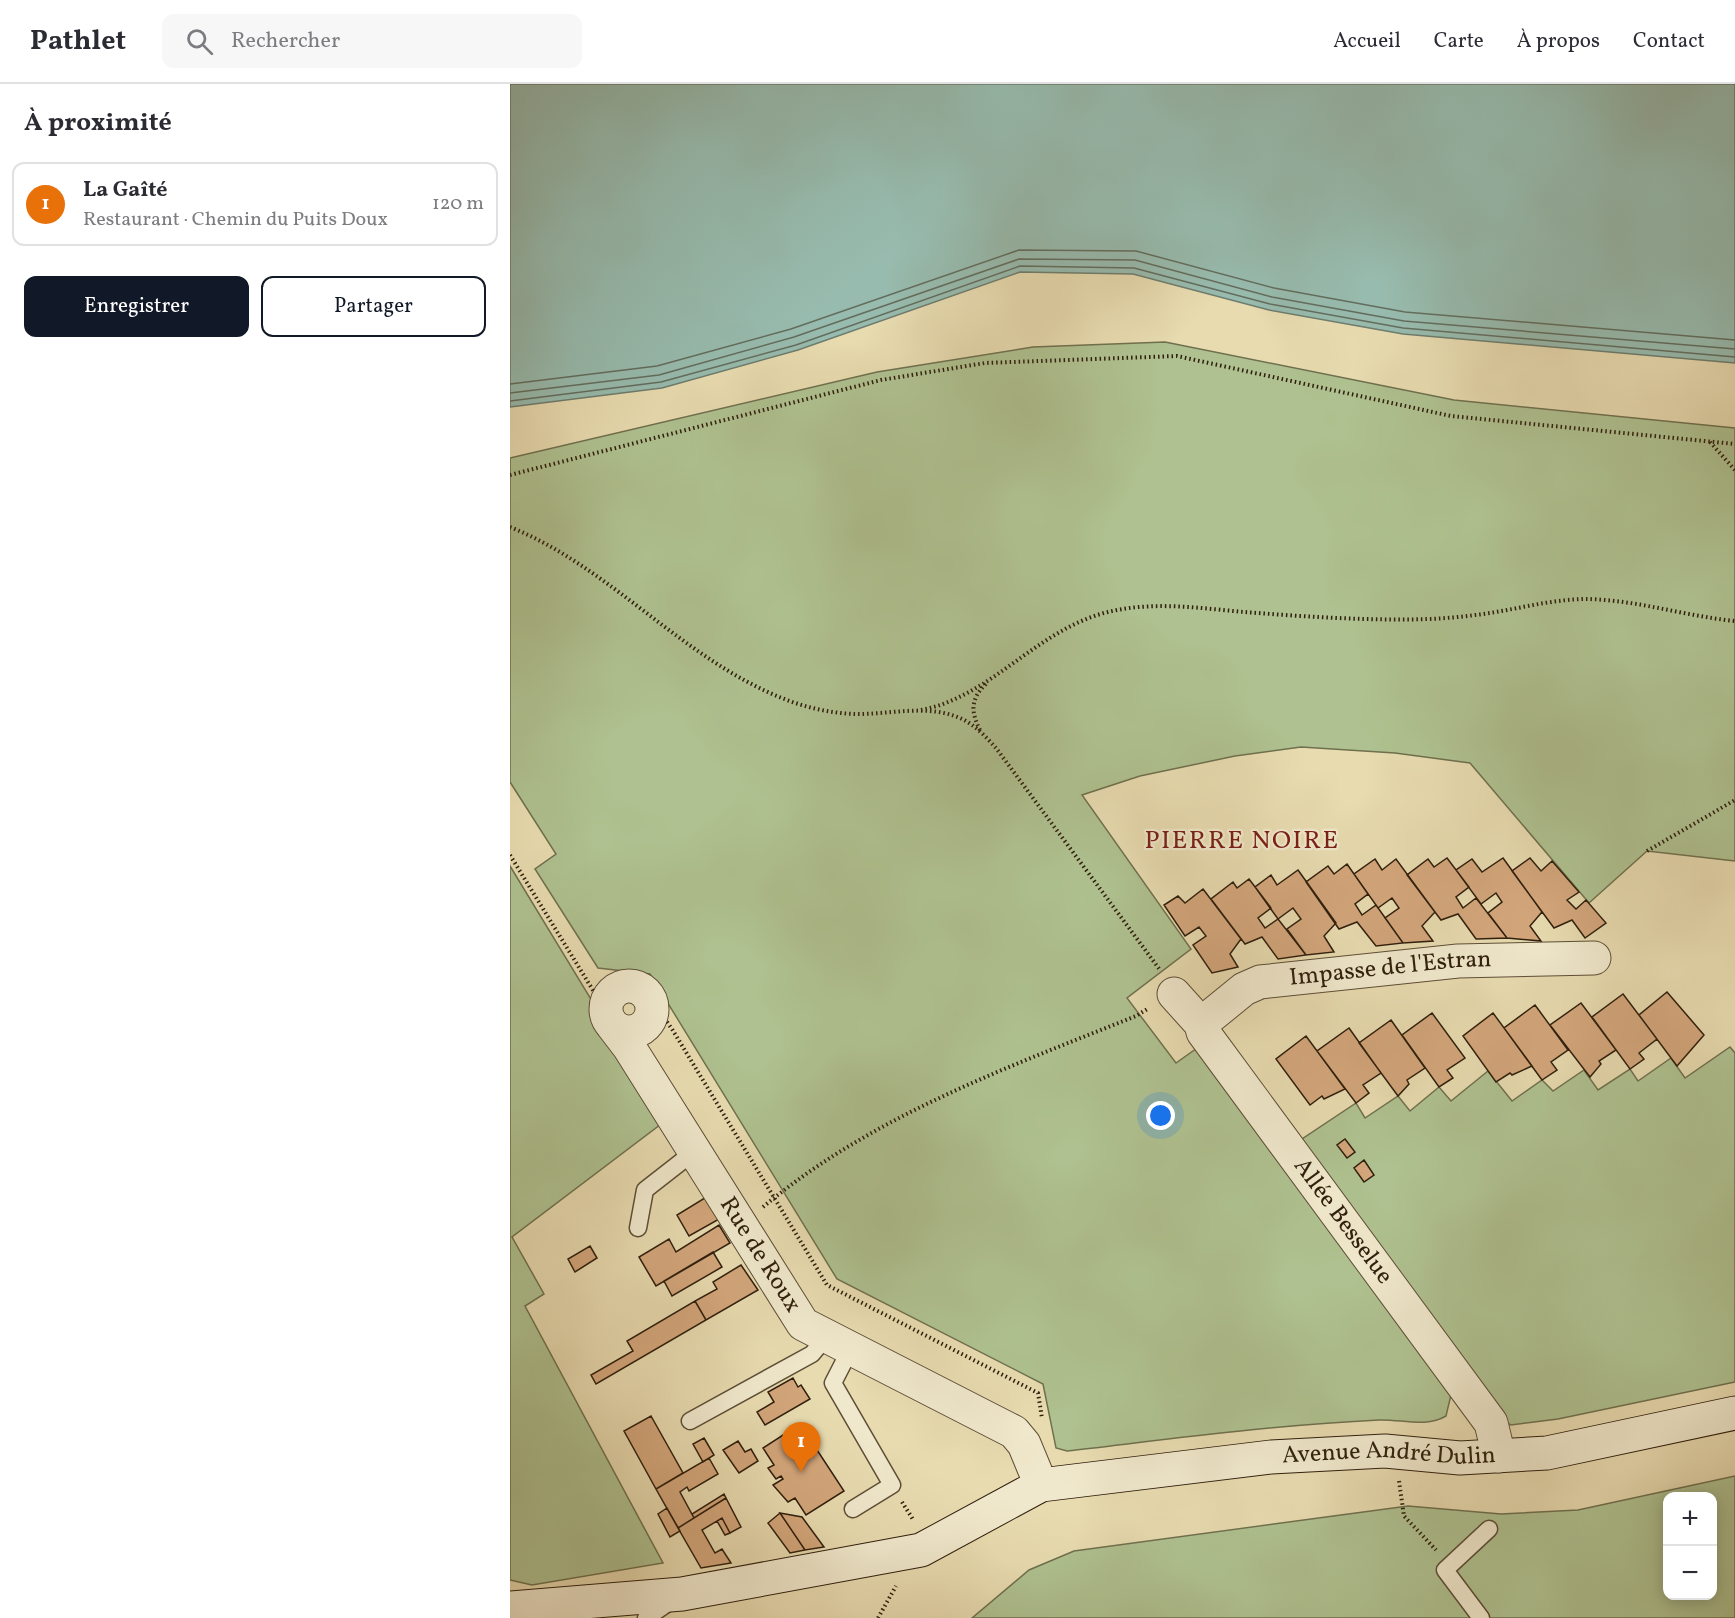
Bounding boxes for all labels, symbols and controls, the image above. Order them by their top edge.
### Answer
search box [162,14,582,68]
text: Pathlet [30,22,126,61]
icon: search [183,25,216,58]
text: Rechercher [231,26,340,57]
text: Accueil [1333,27,1401,56]
text: Carte [1434,27,1484,56]
text: À propos [1517,27,1600,56]
text: Contact [1633,27,1705,56]
text: À proximité [24,105,172,141]
text: La Gaîté [83,175,168,206]
text: 1 [41,190,50,218]
text: 120 m [432,190,484,218]
text: Restaurant · Chemin du Puits Doux [83,206,388,234]
button: Enregistrer [24,276,249,337]
button: Partager [261,276,486,337]
district label: PIERRE NOIRE [1144,823,1340,859]
street label: Impasse de l'Estran [1288,943,1492,996]
your location [1146,1101,1175,1130]
street label: Allée Besselue [1285,1151,1401,1292]
street label: Rue de Roux [710,1191,809,1319]
pin: 1 [782,1422,820,1472]
street label: Avenue André Dulin [1281,1434,1497,1475]
map controls [1663,1492,1717,1600]
button: + [1663,1492,1717,1546]
button: − [1663,1546,1717,1600]

